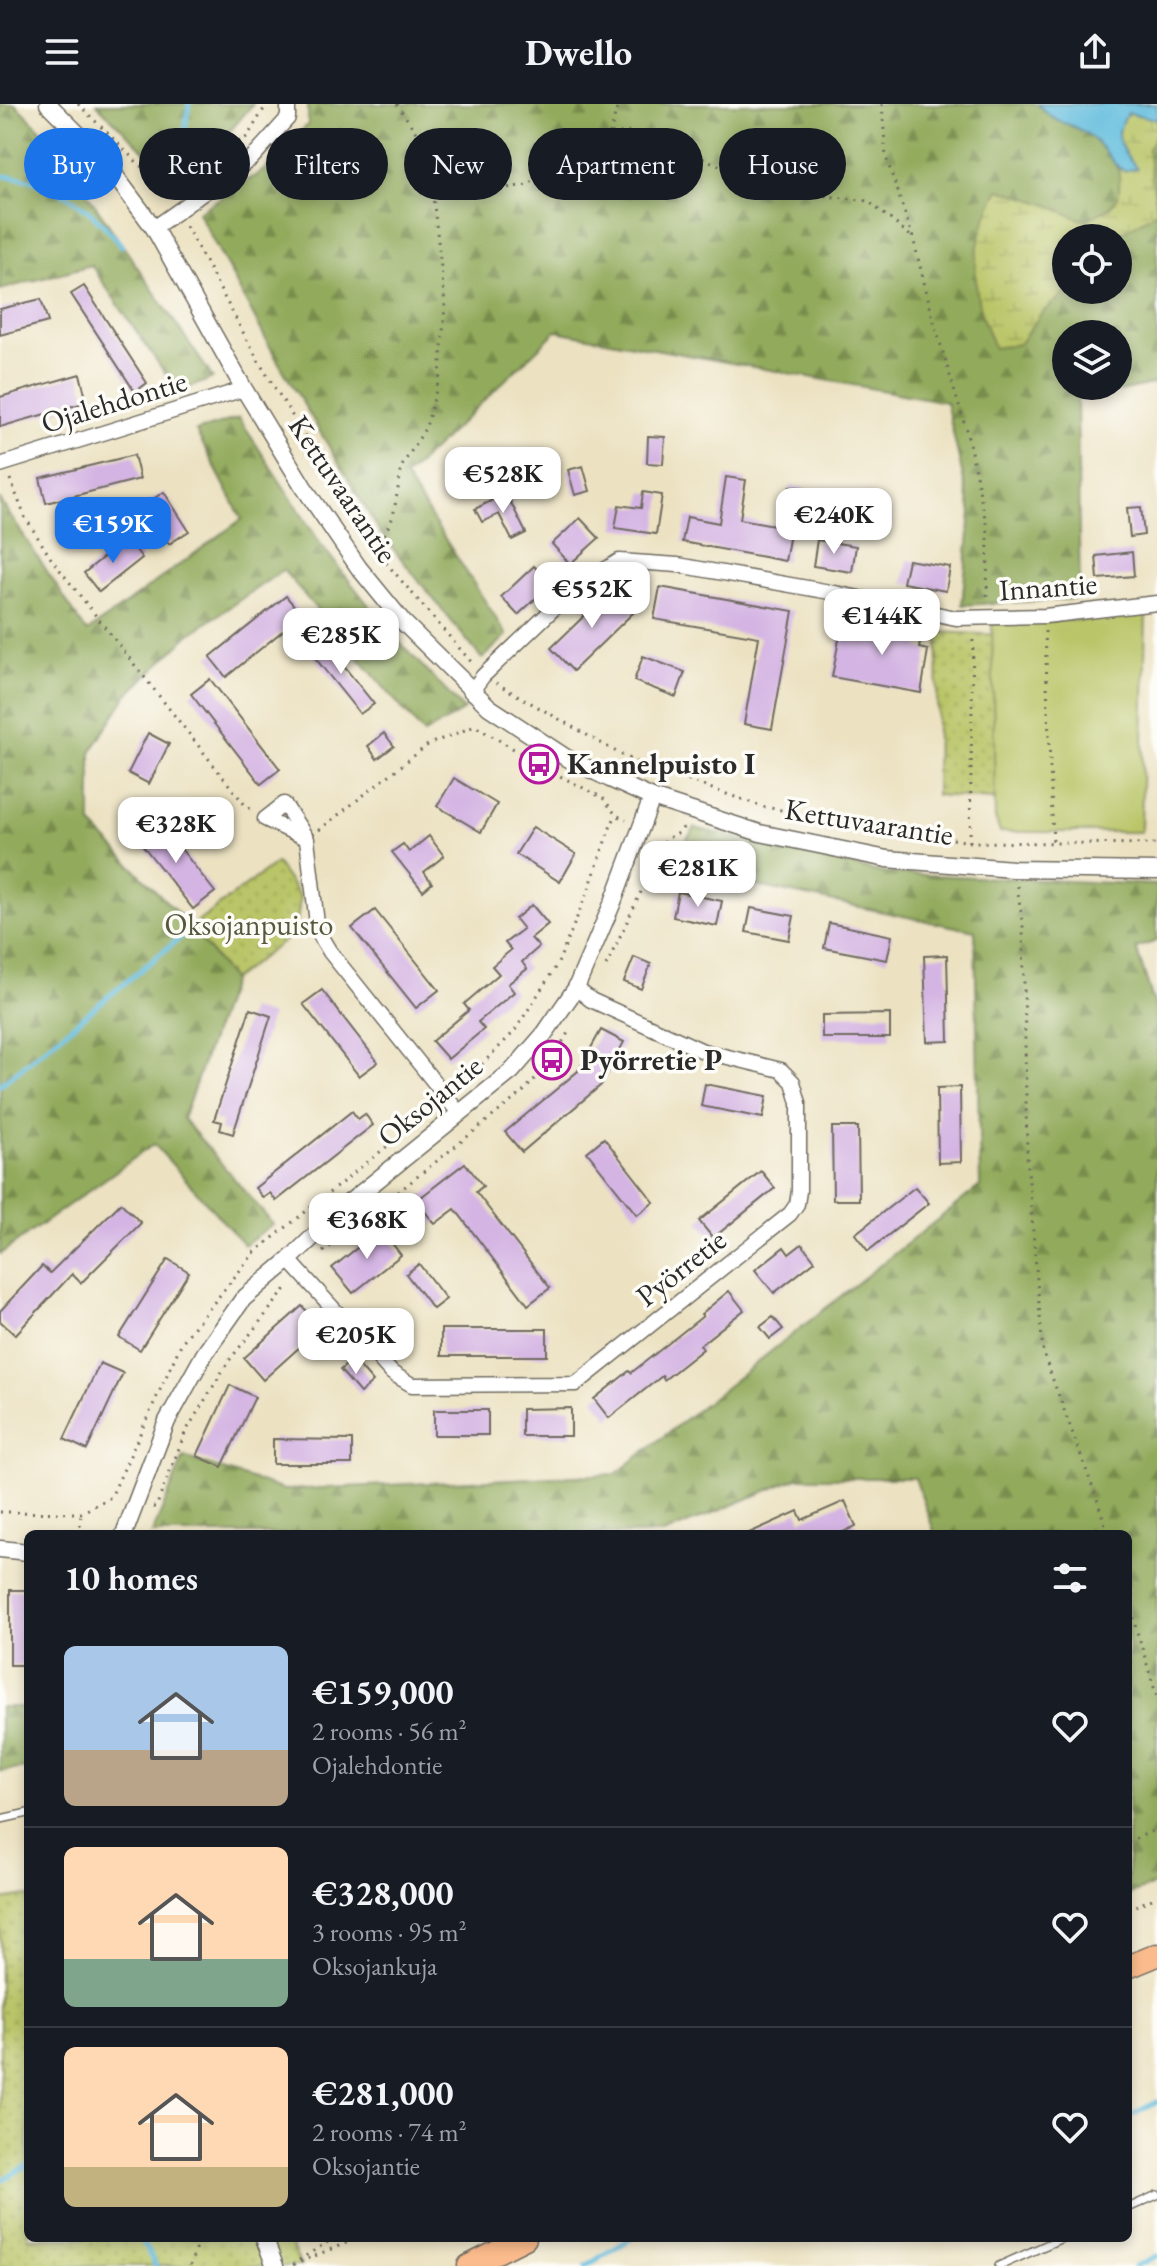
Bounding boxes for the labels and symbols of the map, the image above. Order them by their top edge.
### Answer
street label: Ojalehdontie [36,361,191,442]
street label: Kettuvaarantie [280,407,407,570]
pin: €528K [447,447,559,515]
pin: €240K [778,488,890,556]
pin: €159K [57,497,169,565]
pin: €552K [536,562,648,630]
street label: Innantie [998,564,1098,609]
pin: €144K [826,589,938,657]
pin: €285K [285,608,397,676]
bus stop icon: Kannelpuisto I [518,743,560,785]
place label: Kannelpuisto I [567,744,755,783]
street label: Kettuvaarantie [782,789,956,854]
pin: €328K [120,797,232,865]
pin: €281K [642,841,754,909]
park label: Oksojanpuisto [165,905,333,944]
bus stop icon: Pyörretie P [531,1039,573,1081]
place label: Pyörretie P [580,1040,722,1079]
street label: Oksojantie [369,1046,490,1155]
pin: €368K [311,1193,423,1261]
street label: Pyörretie [628,1220,734,1315]
pin: €205K [300,1308,412,1376]

